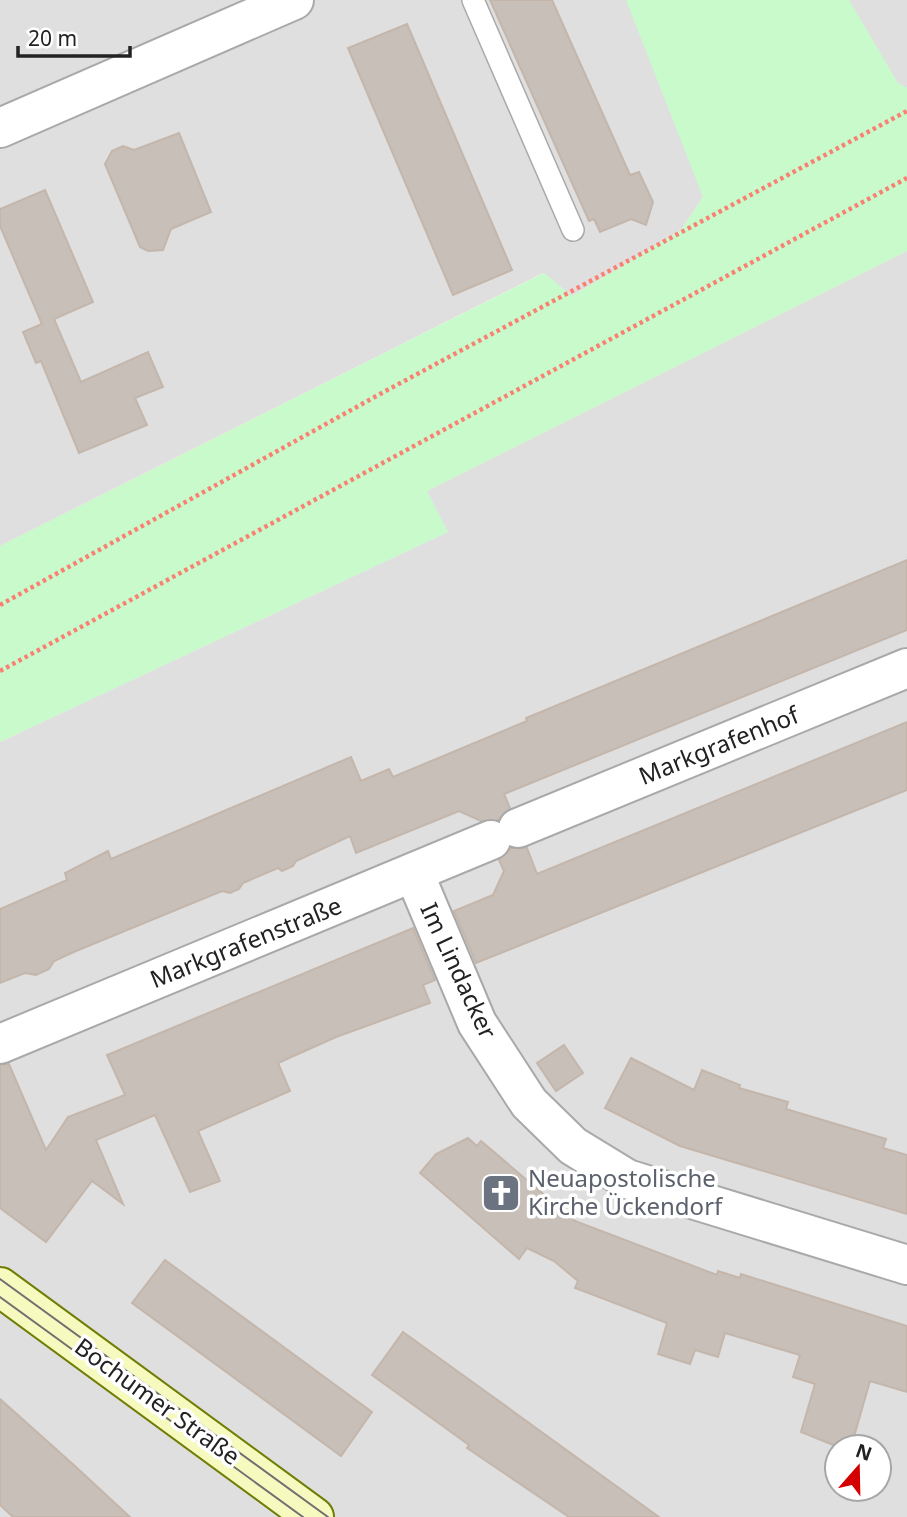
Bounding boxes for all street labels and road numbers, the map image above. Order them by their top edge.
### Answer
street label: Markgrafenhof [634,697,805,792]
street label: Markgrafenstraße [145,888,346,995]
street label: Im Lindacker [413,897,505,1044]
street label: Bochumer Straße [69,1330,247,1472]

